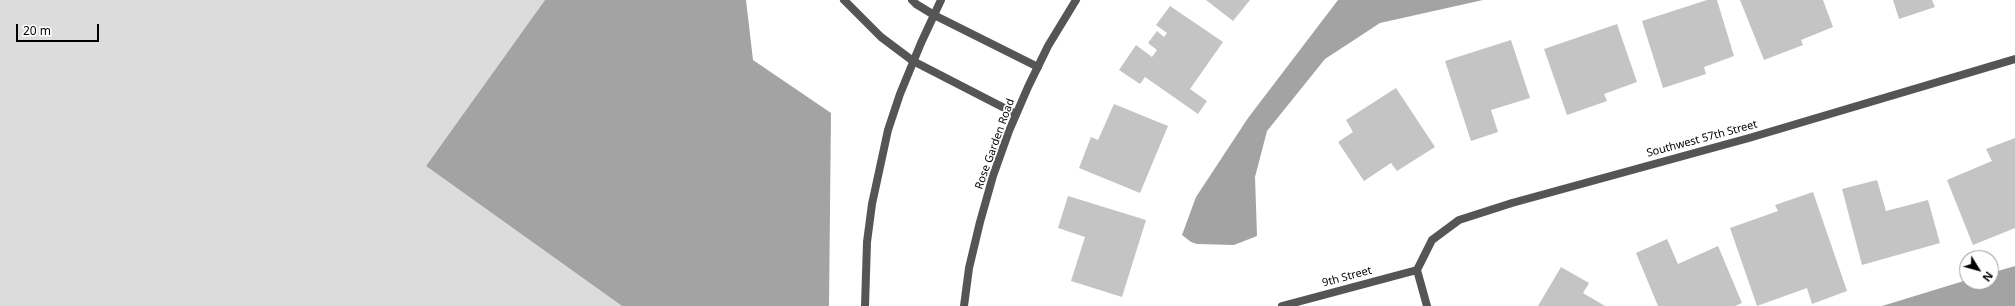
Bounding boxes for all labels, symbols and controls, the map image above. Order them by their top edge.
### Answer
scale bar [18,16,101,42]
text: 20 m [23,22,51,39]
street label: Rose Garden Road [972,97,1018,191]
street label: Southwest 57th Street [1645,118,1759,160]
north arrow [1959,250,1999,290]
street label: 9th Street [1321,264,1373,290]
text: N [1980,269,1997,285]

